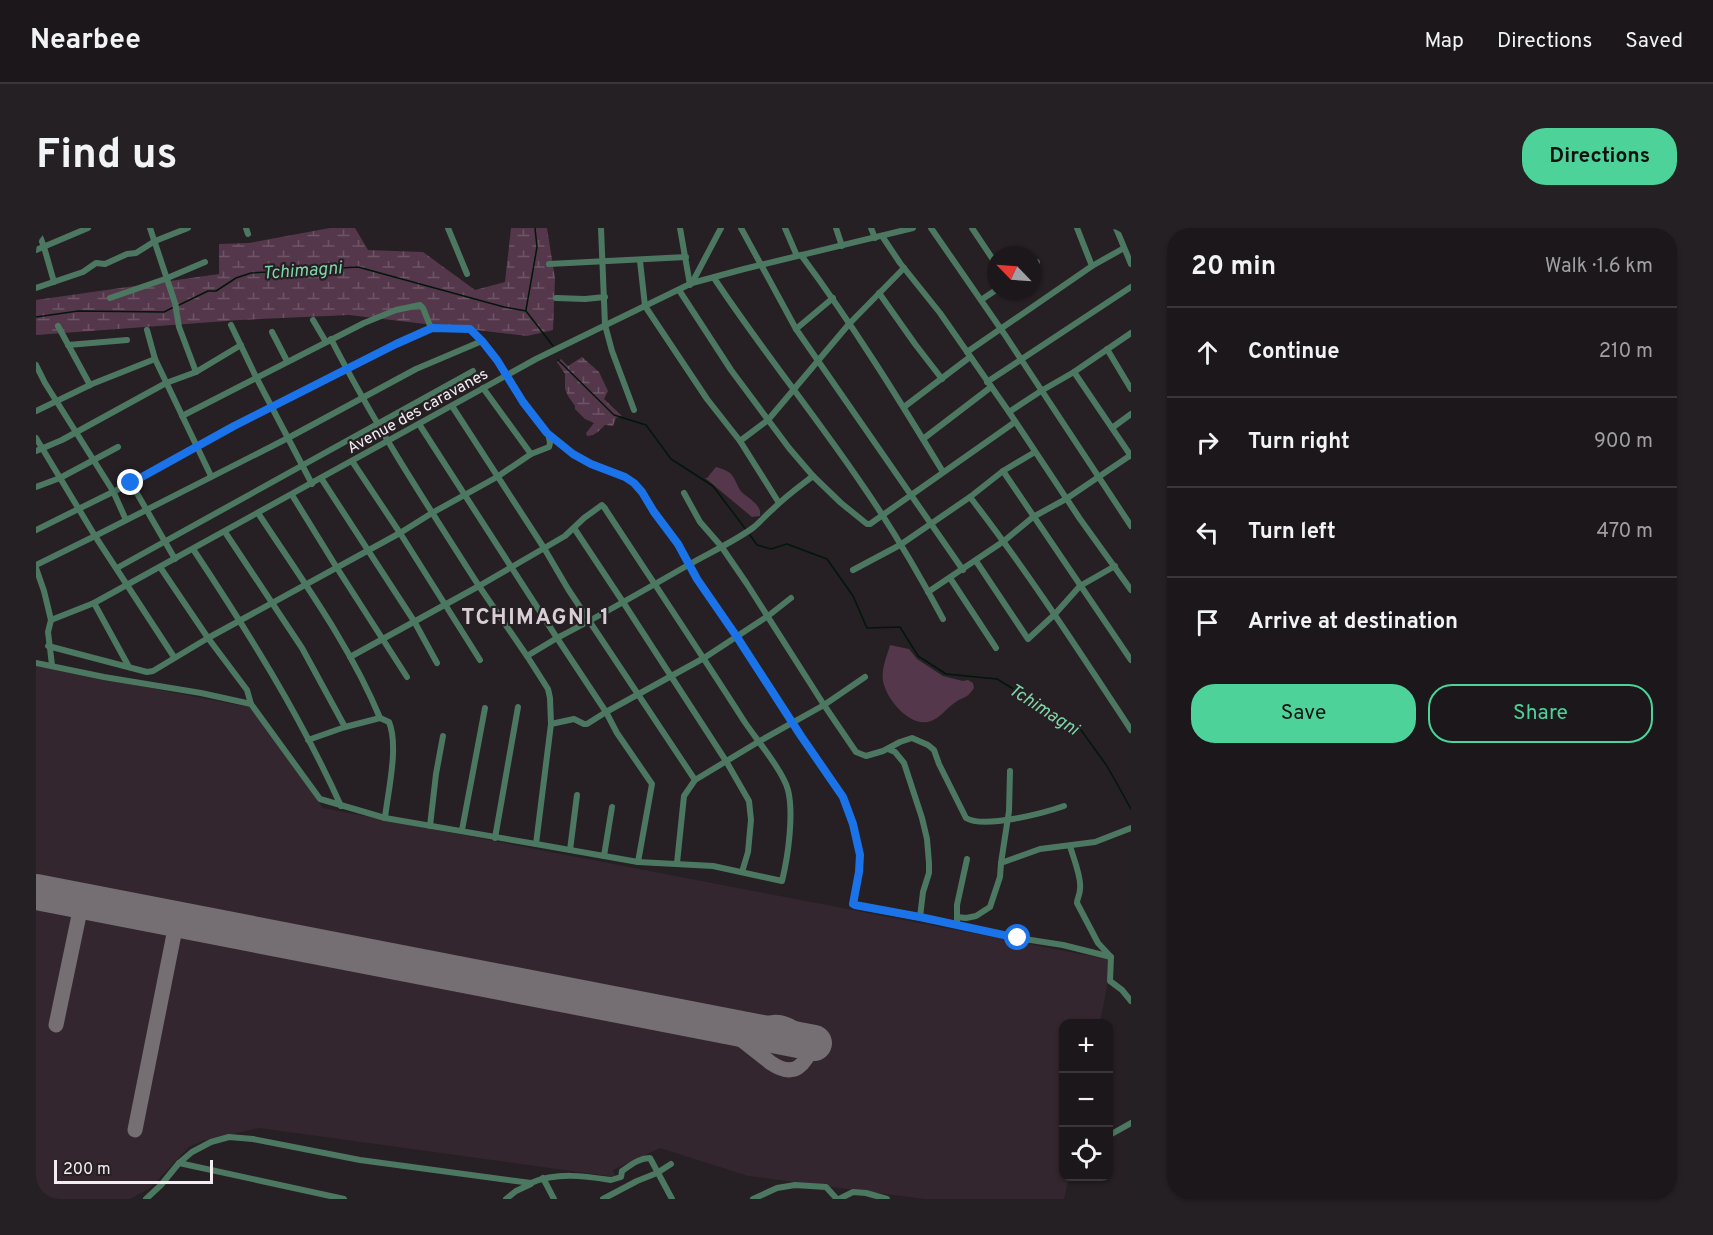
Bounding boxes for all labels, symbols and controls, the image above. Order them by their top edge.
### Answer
text: Nearbee [30,23,141,59]
text: Map [1424,28,1464,55]
text: Directions [1497,28,1592,55]
text: Saved [1625,28,1683,55]
button: Directions [1522,128,1677,185]
text: Find us [36,130,177,183]
north arrow [987,246,1041,300]
text: 20 min [1191,251,1276,284]
text: Walk · 1.6 km [1545,254,1653,280]
water label: Tchimagni [262,257,344,286]
icon: ahead [1191,336,1224,369]
text: Continue [1248,339,1339,366]
text: 210 m [1599,339,1653,365]
street label: Avenue des caravanes [344,365,492,459]
icon: right [1191,426,1224,459]
text: Turn right [1248,429,1350,456]
text: 900 m [1594,429,1653,455]
route end [117,469,143,495]
icon: left [1191,516,1224,549]
text: Turn left [1248,519,1336,546]
text: 470 m [1596,519,1653,545]
district label: TCHIMAGNI 1 [461,605,611,632]
icon: arrive [1191,606,1224,639]
text: Arrive at destination [1248,609,1458,636]
water label: Tchimagni [1004,679,1084,742]
button: Save [1191,684,1416,743]
button: Share [1428,684,1653,743]
route start [1004,924,1030,950]
map controls [1059,1019,1113,1181]
button: + [1059,1019,1113,1073]
button: − [1059,1073,1113,1127]
button: locate [1059,1127,1113,1181]
scale bar [54,1157,213,1184]
text: 200 m [63,1160,111,1180]

